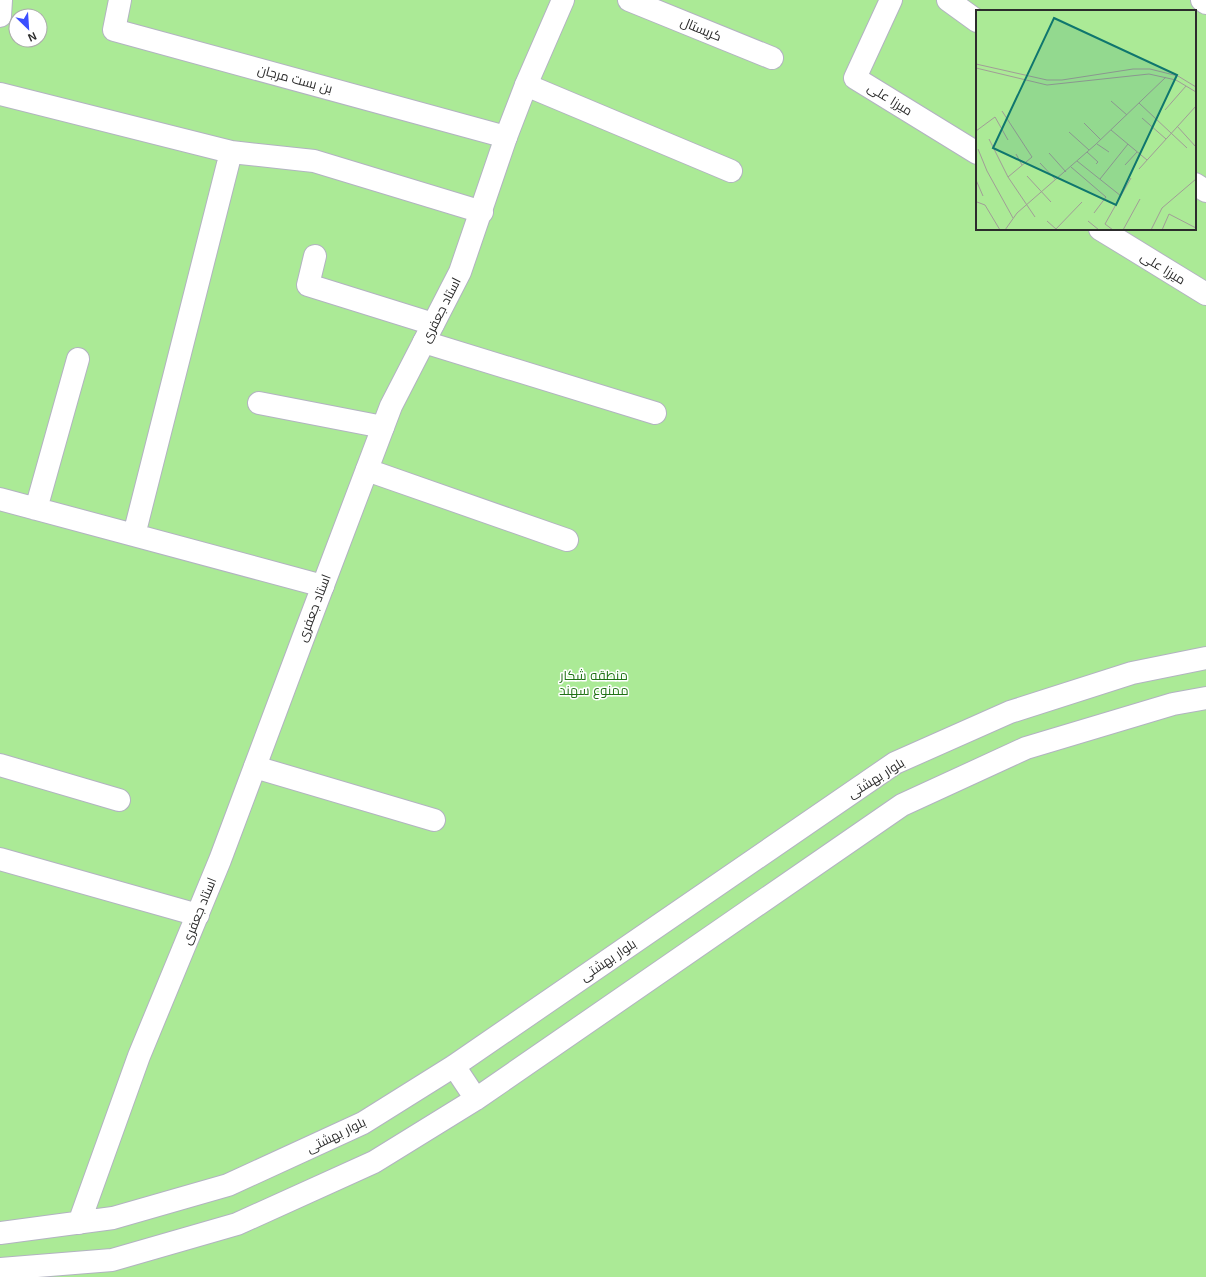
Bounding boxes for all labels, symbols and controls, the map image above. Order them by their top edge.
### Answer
north arrow [8,8,48,48]
inset map [976,10,1196,230]
street label: کریستال [678,14,724,45]
text: N [26,30,38,44]
street label: بن بست مرجان [256,62,334,96]
street label: میرزا علی [865,79,915,119]
street label: میرزا علی [1138,248,1188,288]
street label: استاد جعفری [418,275,464,345]
street label: استاد جعفری [294,572,334,644]
park label: منطقه شکار ممنوع سهند [559,668,629,699]
street label: بلوار بهشتی [845,755,907,801]
street label: استاد جعفری [179,875,219,947]
street label: بلوار بهشتی [577,936,639,984]
street label: بلوار بهشتی [304,1114,368,1156]

